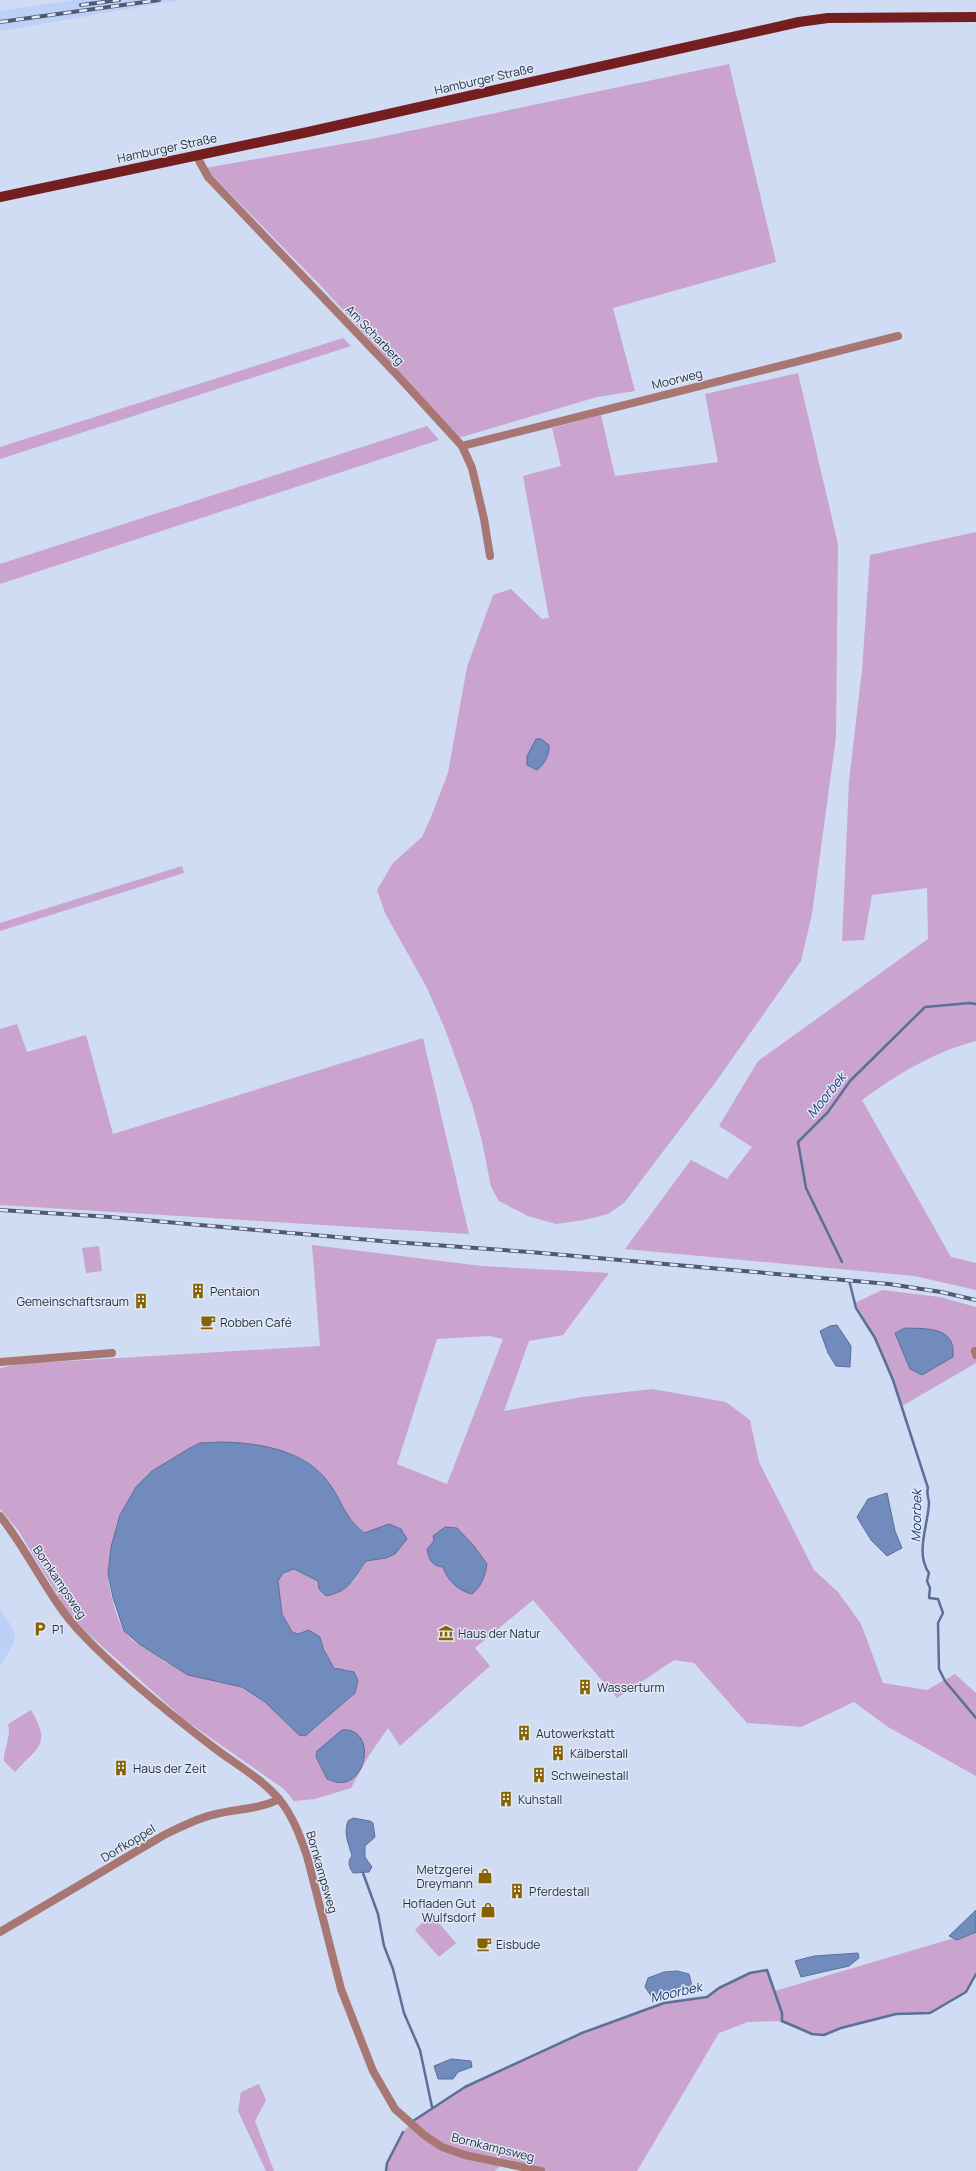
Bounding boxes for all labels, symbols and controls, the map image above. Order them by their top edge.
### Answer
street label: Hamburger Straße [433,59,535,99]
street label: Hamburger Straße [116,129,218,167]
street label: Am Scharberg [342,301,408,369]
street label: Moorweg [650,364,704,394]
water label: Moorbek [802,1067,851,1121]
building icon: Pentaion [189,1282,207,1300]
place label: Pentaion [210,1283,260,1300]
building icon: Gemeinschaftsraum [132,1292,150,1310]
place label: Gemeinschaftsraum [16,1293,129,1310]
cafe icon: Robben Café [199,1313,217,1331]
place label: Robben Café [220,1314,292,1331]
water label: Moorbek [907,1487,926,1543]
street label: Bornkampsweg [29,1542,91,1622]
parking icon: P1 [31,1620,49,1638]
place label: P1 [52,1621,64,1638]
museum icon: Haus der Natur [437,1624,455,1642]
place label: Haus der Natur [458,1625,541,1642]
building icon: Wasserturm [576,1678,594,1696]
place label: Wasserturm [597,1679,665,1696]
building icon: Autowerkstatt [515,1724,533,1742]
place label: Autowerkstatt [536,1725,615,1742]
building icon: Kälberstall [549,1744,567,1762]
place label: Kälberstall [570,1745,628,1762]
building icon: Haus der Zeit [112,1759,130,1777]
place label: Haus der Zeit [133,1760,207,1777]
building icon: Schweinestall [530,1766,548,1784]
place label: Schweinestall [551,1767,628,1784]
building icon: Kuhstall [497,1790,515,1808]
place label: Kuhstall [518,1791,562,1808]
street label: Dorfkoppel [97,1820,159,1866]
street label: Bornkampsweg [302,1829,342,1915]
place label: Metzgerei Dreymann [416,1861,473,1892]
shop icon: Metzgerei Dreymann [476,1867,494,1885]
building icon: Pferdestall [508,1882,526,1900]
place label: Pferdestall [529,1883,589,1900]
place label: Hofladen Gut Wulfsdorf [403,1895,477,1926]
shop icon: Hofladen Gut Wulfsdorf [479,1901,497,1919]
cafe icon: Eisbude [475,1935,493,1953]
place label: Eisbude [496,1936,540,1953]
water label: Moorbek [648,1977,706,2007]
street label: Bornkampsweg [450,2128,536,2166]

